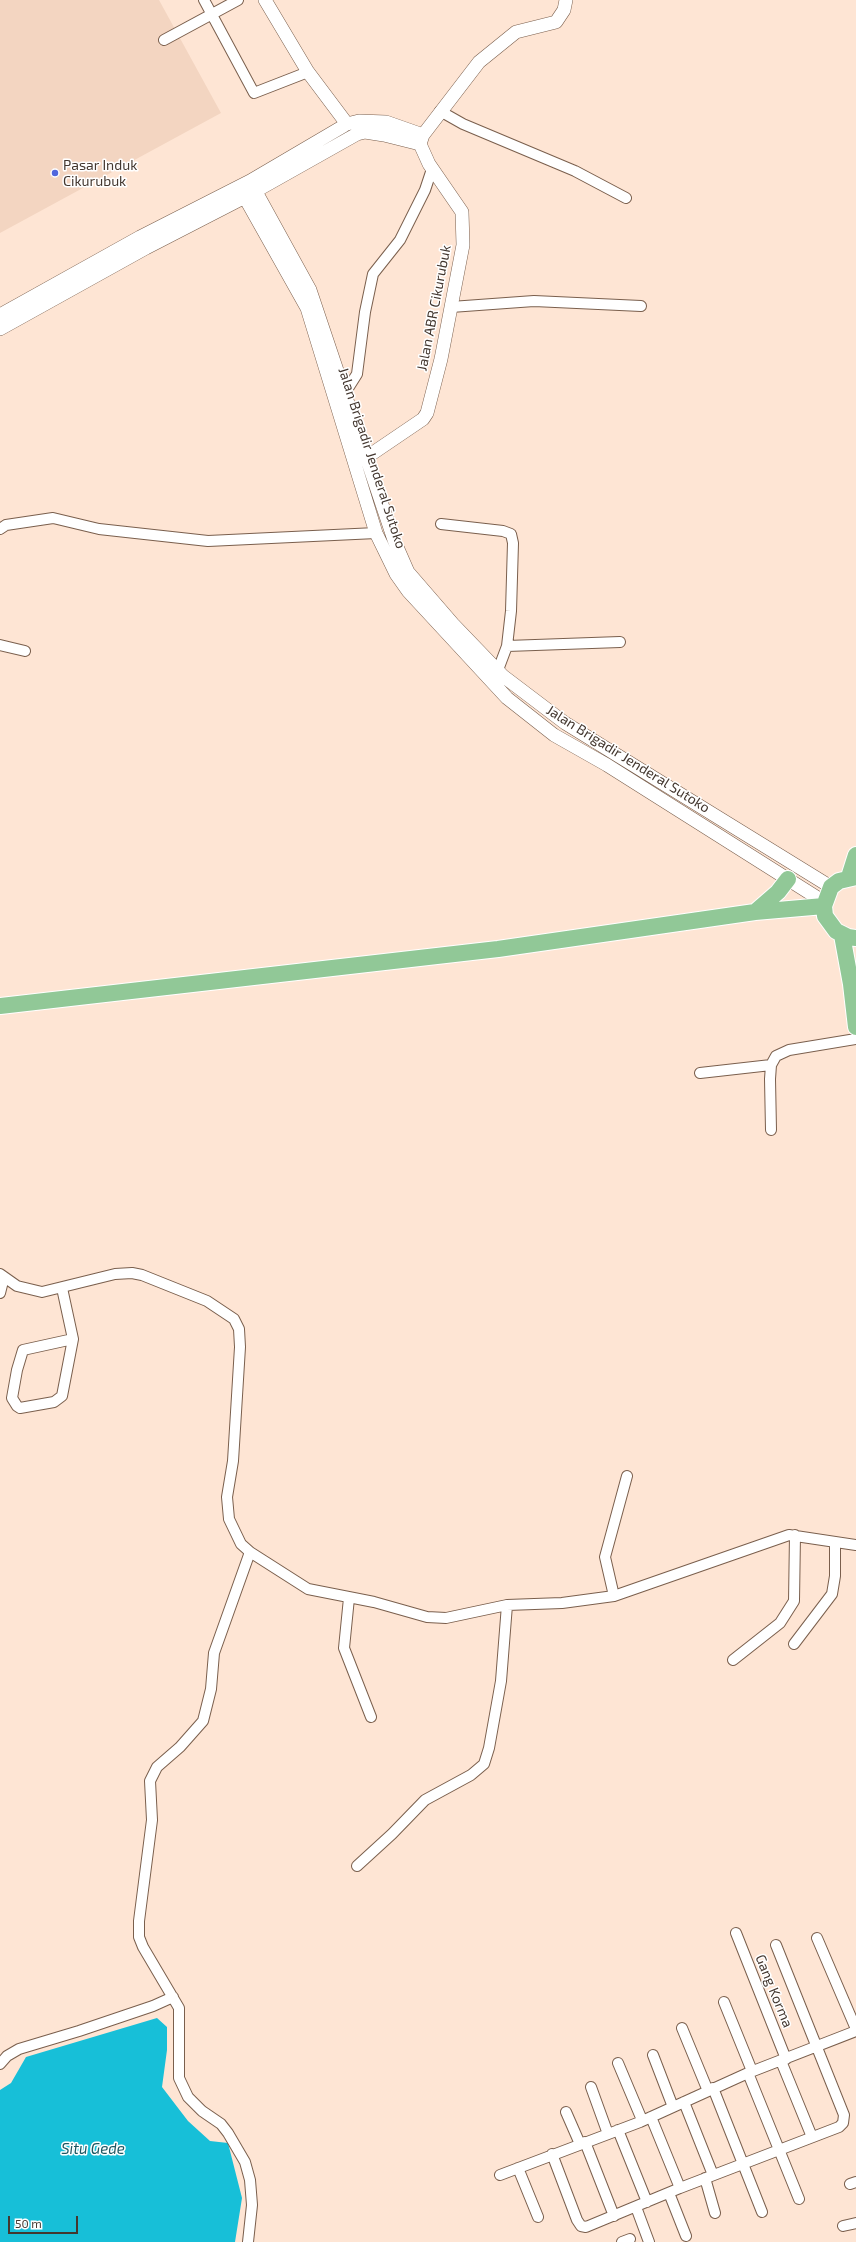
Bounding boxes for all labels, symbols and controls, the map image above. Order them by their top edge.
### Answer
place label: Pasar Induk Cikurubuk [63,157,137,190]
marker: Pasar Induk Cikurubuk [50,168,60,178]
street label: Jalan ABR Cikurubuk [414,244,454,372]
street label: Jalan Brigadir Jenderal Sutoko [335,365,409,551]
street label: Jalan Brigadir Jenderal Sutoko [543,702,713,816]
street label: Gang Korma [752,1952,796,2030]
water label: Situ Gede [61,2140,125,2158]
scale bar [10,2208,80,2234]
text: 50 m [15,2216,42,2230]

